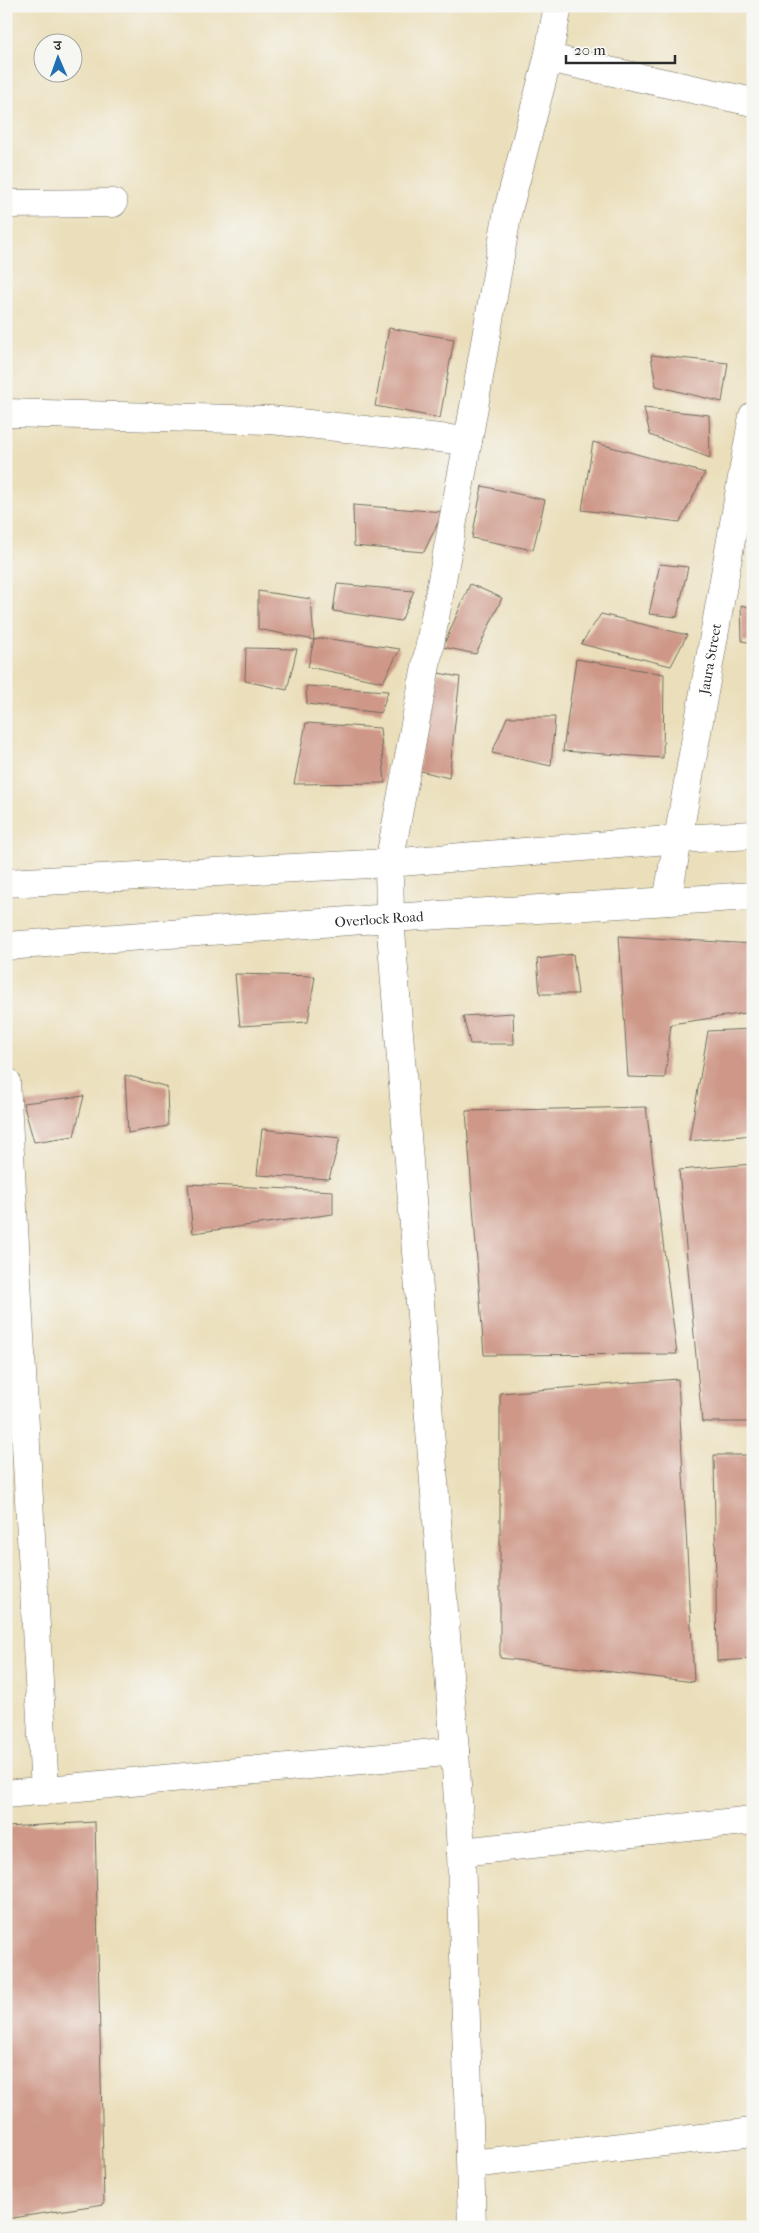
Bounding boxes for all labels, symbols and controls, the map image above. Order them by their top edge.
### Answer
north arrow [32,32,82,82]
scale bar [566,32,675,64]
text: उ [53,37,62,54]
text: 20 m [574,41,606,59]
street label: Jaura Street [695,622,725,697]
street label: Overlock Road [334,907,424,931]

